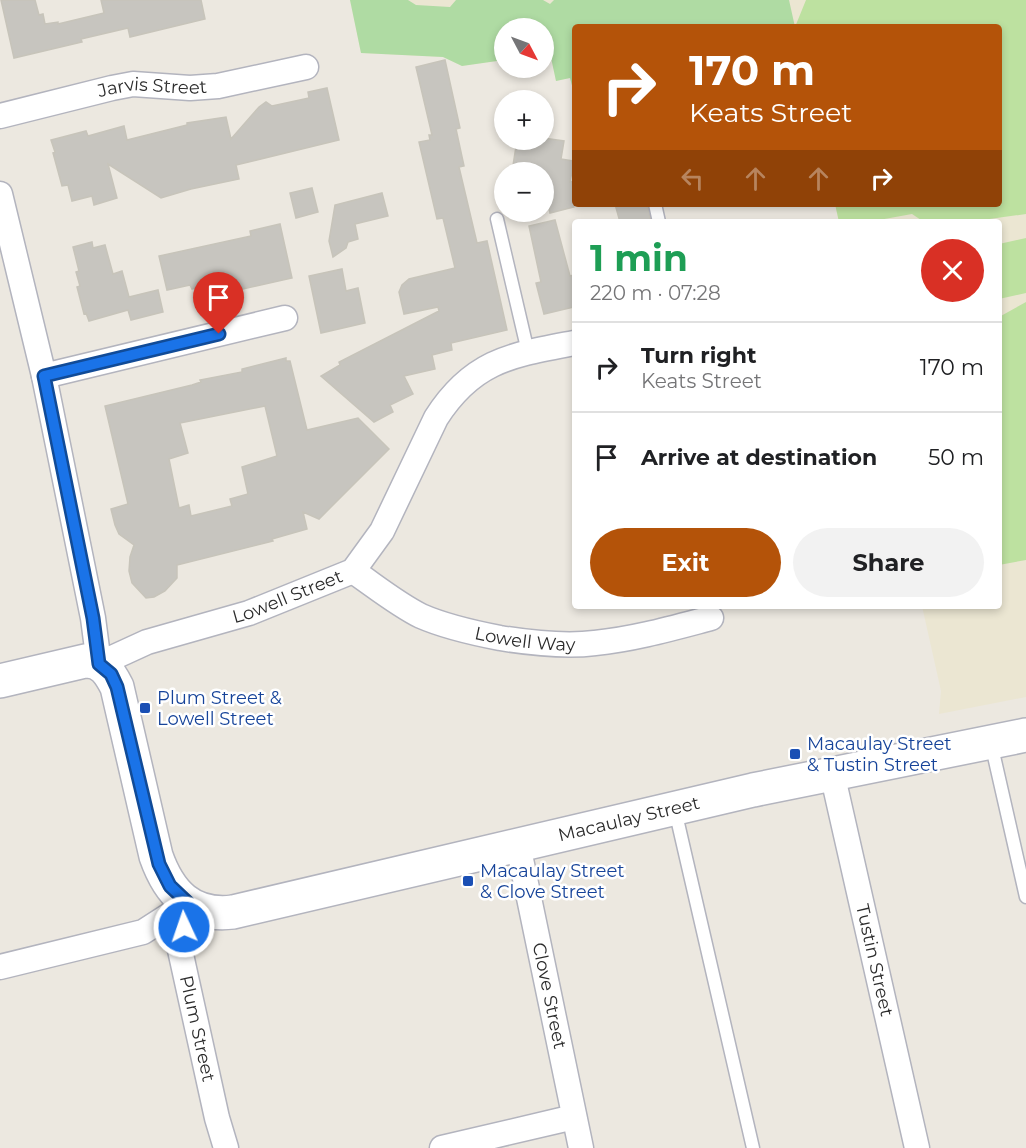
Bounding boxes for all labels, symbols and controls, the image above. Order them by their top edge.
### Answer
north arrow [494,18,554,78]
map controls [494,18,554,222]
text: 170 m [689,44,815,96]
icon: right [590,48,668,126]
street label: Jarvis Street [94,73,208,102]
button: + [494,90,554,150]
text: Keats Street [689,96,852,129]
button: − [494,162,554,222]
icon: left [676,162,709,195]
icon: ahead [739,162,772,195]
icon: ahead [802,162,835,195]
icon: right [865,162,898,195]
text: 1 min [590,236,688,280]
button: close [921,239,984,302]
pin [193,272,244,334]
icon: arrive [202,281,235,314]
text: 220 m · 07:28 [590,281,721,305]
text: Turn right [641,342,756,369]
icon: right [590,351,623,384]
text: 170 m [920,354,984,381]
text: Keats Street [641,369,762,393]
icon: arrive [590,441,623,474]
text: Arrive at destination [641,444,877,471]
text: 50 m [928,444,984,471]
button: Exit [590,528,781,597]
button: Share [793,528,984,597]
street label: Lowell Street [230,565,346,628]
street label: Lowell Way [473,622,576,656]
place label: Plum Street & Lowell Street [157,687,282,730]
marker: Plum Street & Lowell Street [138,701,152,715]
place label: Macaulay Street & Tustin Street [807,733,952,776]
marker: Macaulay Street & Tustin Street [788,747,802,761]
street label: Macaulay Street [556,792,702,846]
place label: Macaulay Street & Clove Street [480,860,625,903]
marker: Macaulay Street & Clove Street [461,874,475,888]
position arrow [152,895,216,959]
street label: Tustin Street [851,902,898,1019]
street label: Clove Street [528,941,571,1051]
street label: Plum Street [175,973,220,1084]

